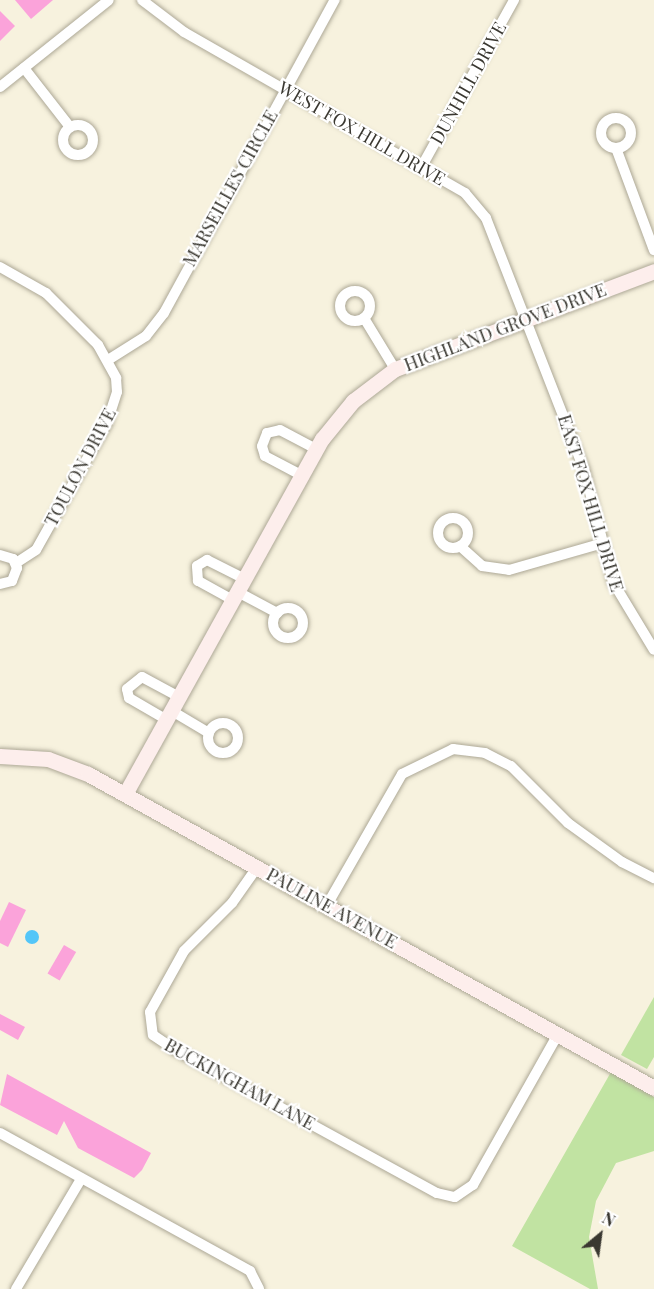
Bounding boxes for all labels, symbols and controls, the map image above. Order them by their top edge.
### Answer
street label: DUNHILL DRIVE [426,18,510,148]
street label: WEST FOX HILL DRIVE [274,76,450,190]
street label: MARSEILLES CIRCLE [178,106,282,270]
street label: HIGHLAND GROVE DRIVE [401,278,609,376]
street label: TOULON DRIVE [40,404,120,530]
street label: EAST FOX HILL DRIVE [554,411,628,595]
street label: PAULINE AVENUE [263,863,401,953]
street label: BUCKINGHAM LANE [161,1034,319,1134]
north arrow [570,1205,630,1265]
text: N [599,1207,619,1231]

